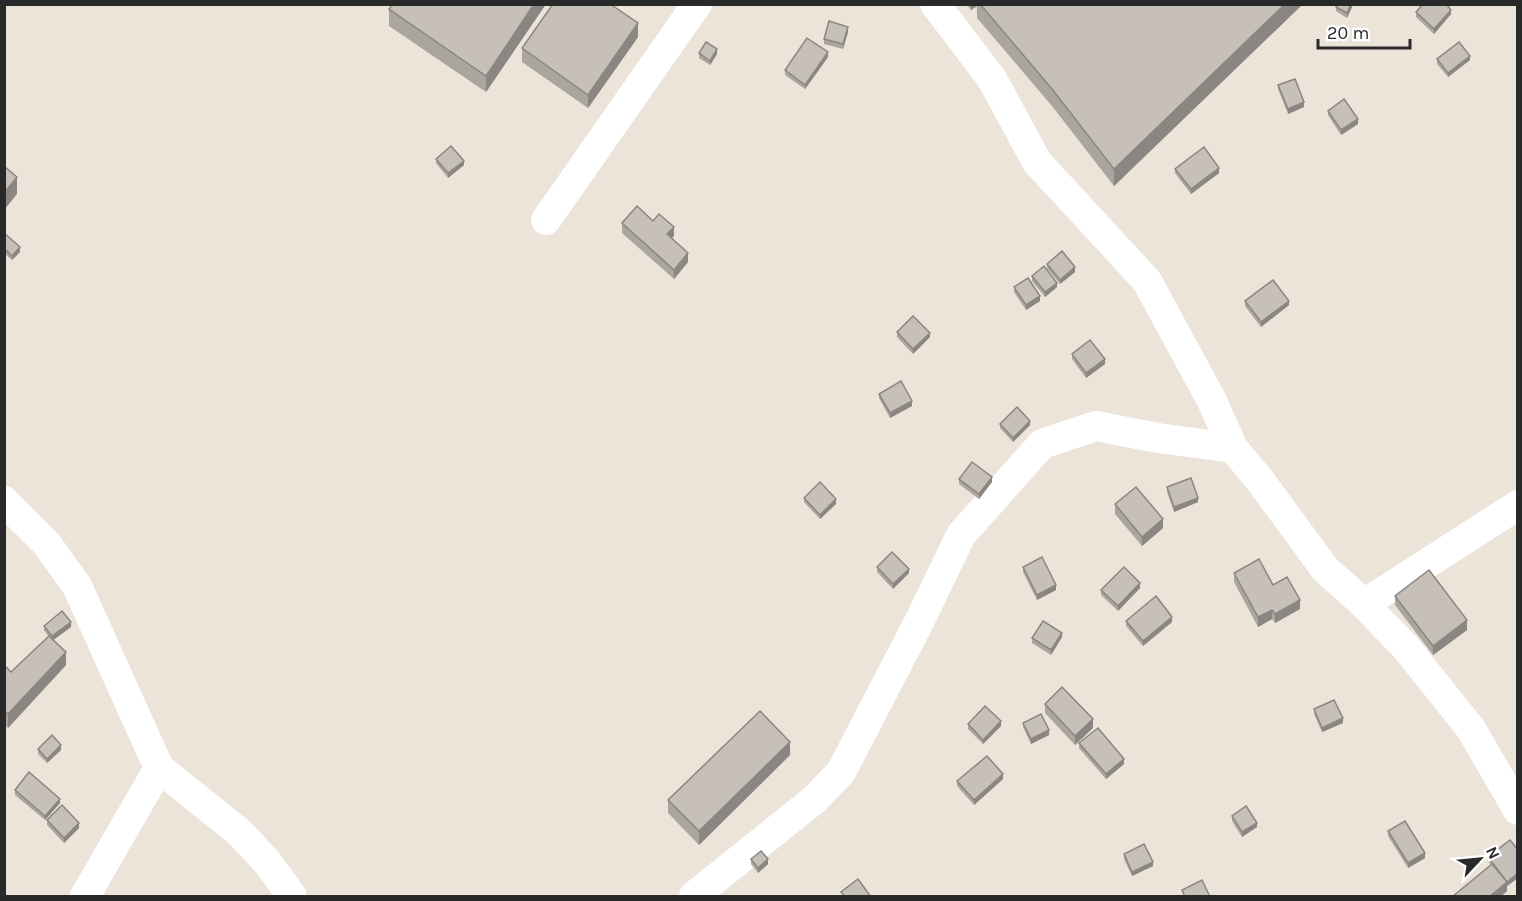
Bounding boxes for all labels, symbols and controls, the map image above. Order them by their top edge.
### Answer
scale bar [1318,12,1410,50]
text: 20 m [1327,22,1369,44]
north arrow [1450,829,1510,889]
text: N [1482,843,1504,862]

